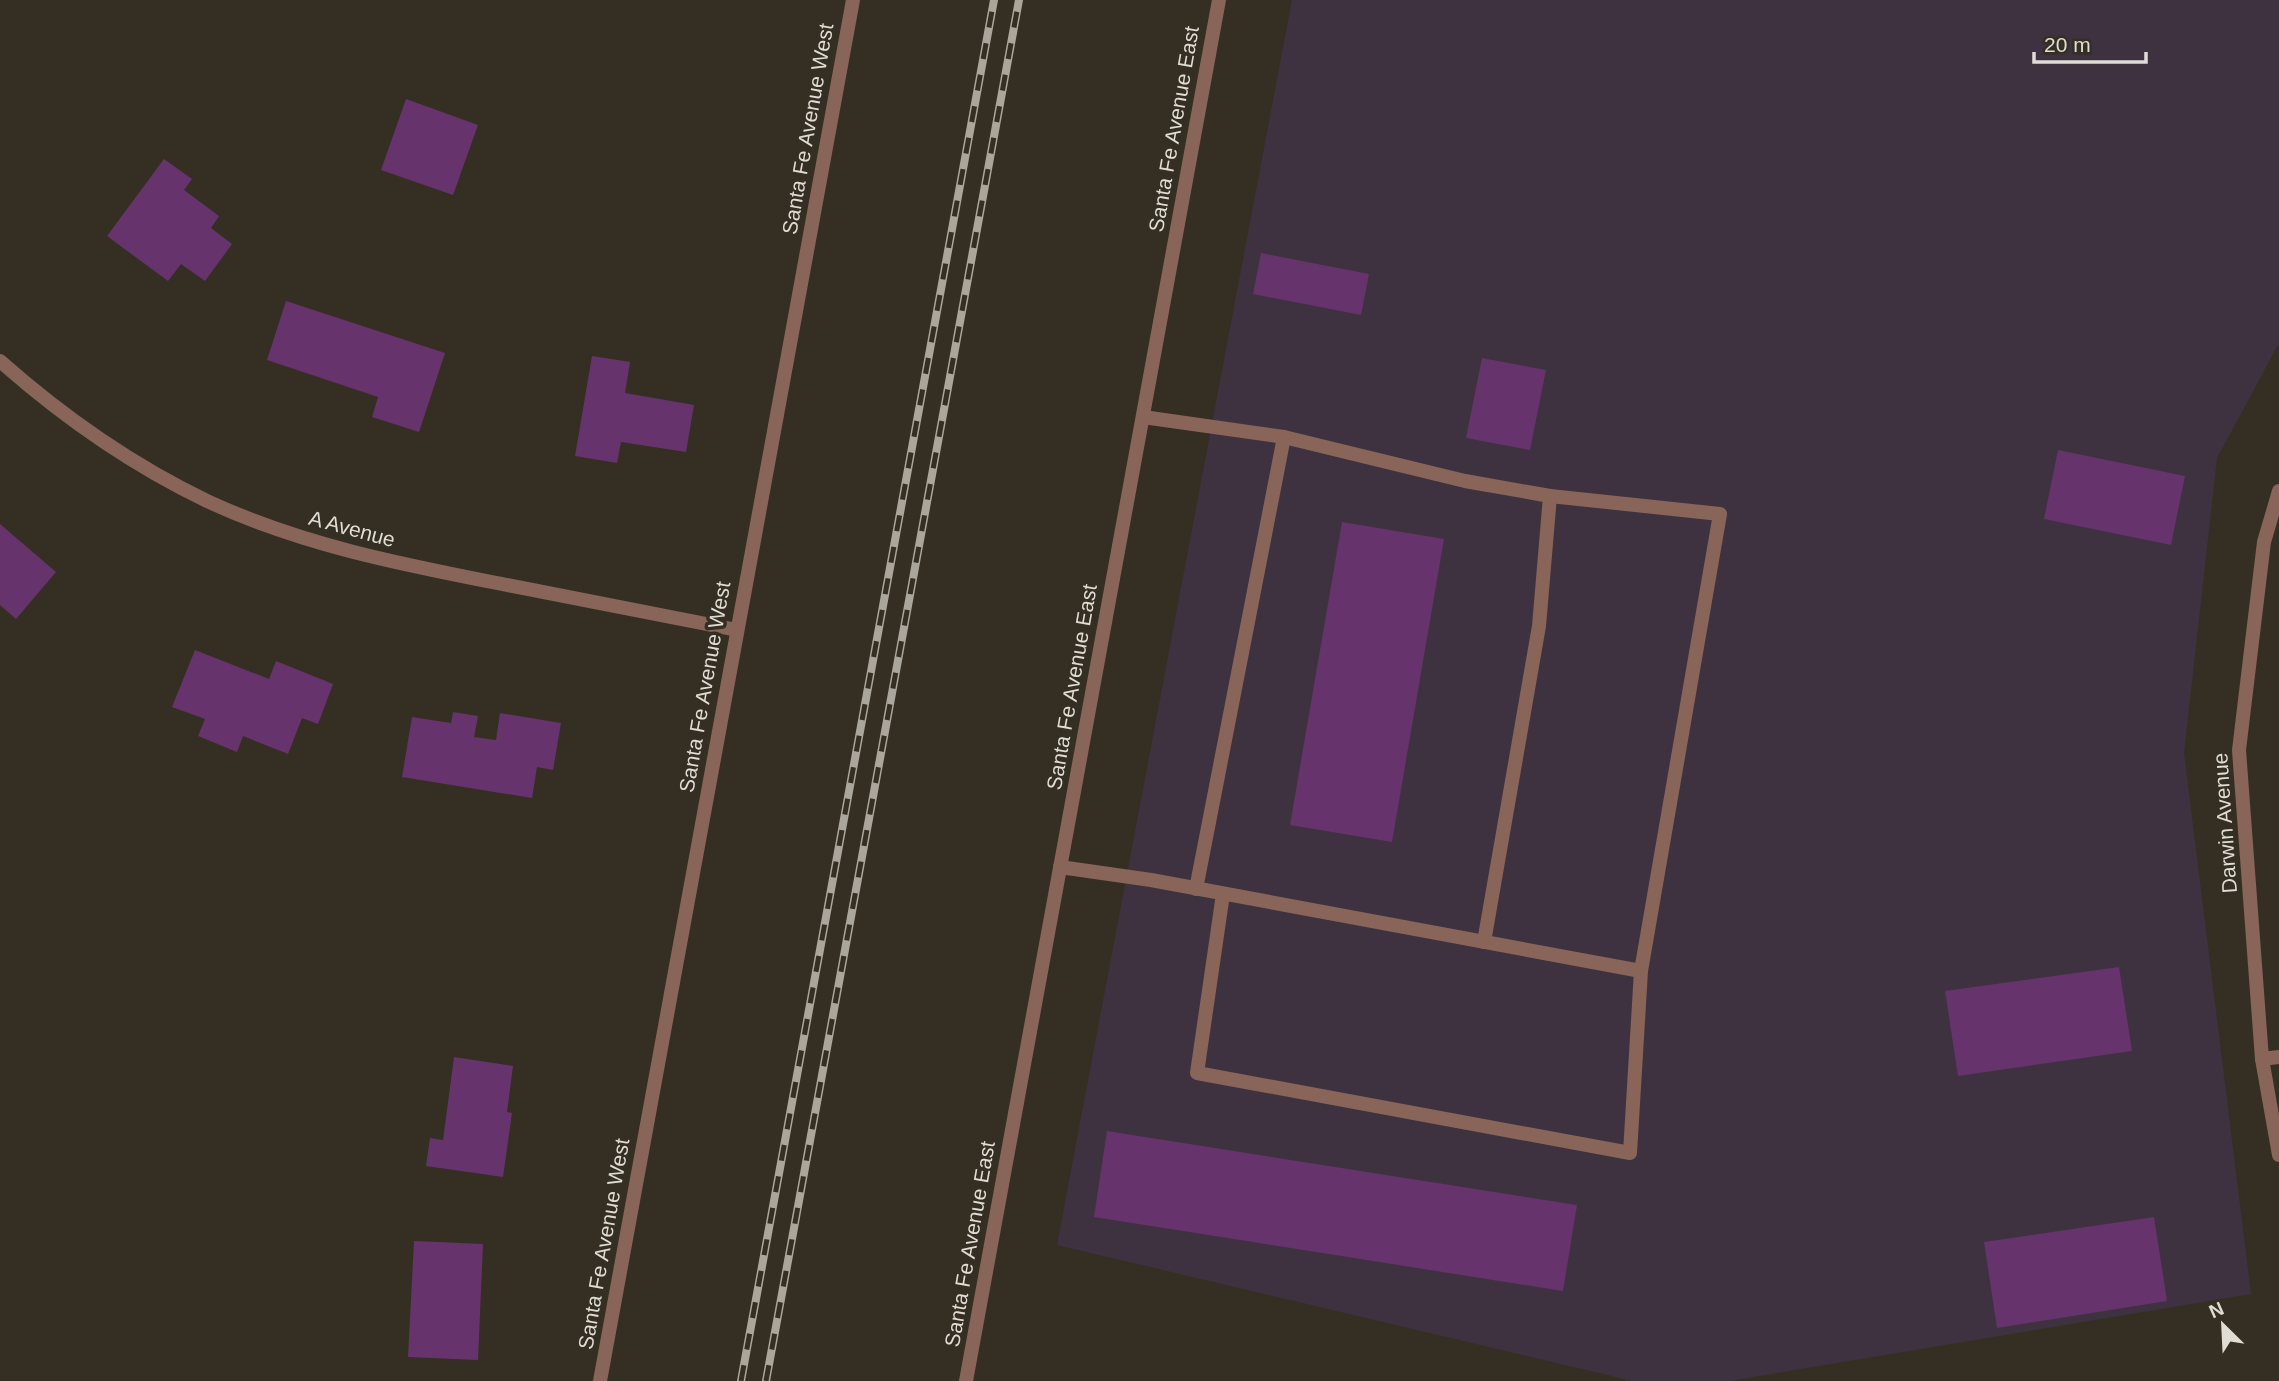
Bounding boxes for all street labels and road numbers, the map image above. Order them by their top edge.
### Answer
street label: Santa Fe Avenue West [778,21,837,236]
street label: Santa Fe Avenue East [1144,24,1203,234]
street label: A Avenue [306,506,398,551]
street label: Santa Fe Avenue West [675,579,734,794]
street label: Santa Fe Avenue East [1042,582,1101,792]
street label: Darwin Avenue [2208,752,2241,894]
street label: Santa Fe Avenue West [574,1136,633,1351]
street label: Santa Fe Avenue East [940,1139,999,1349]

